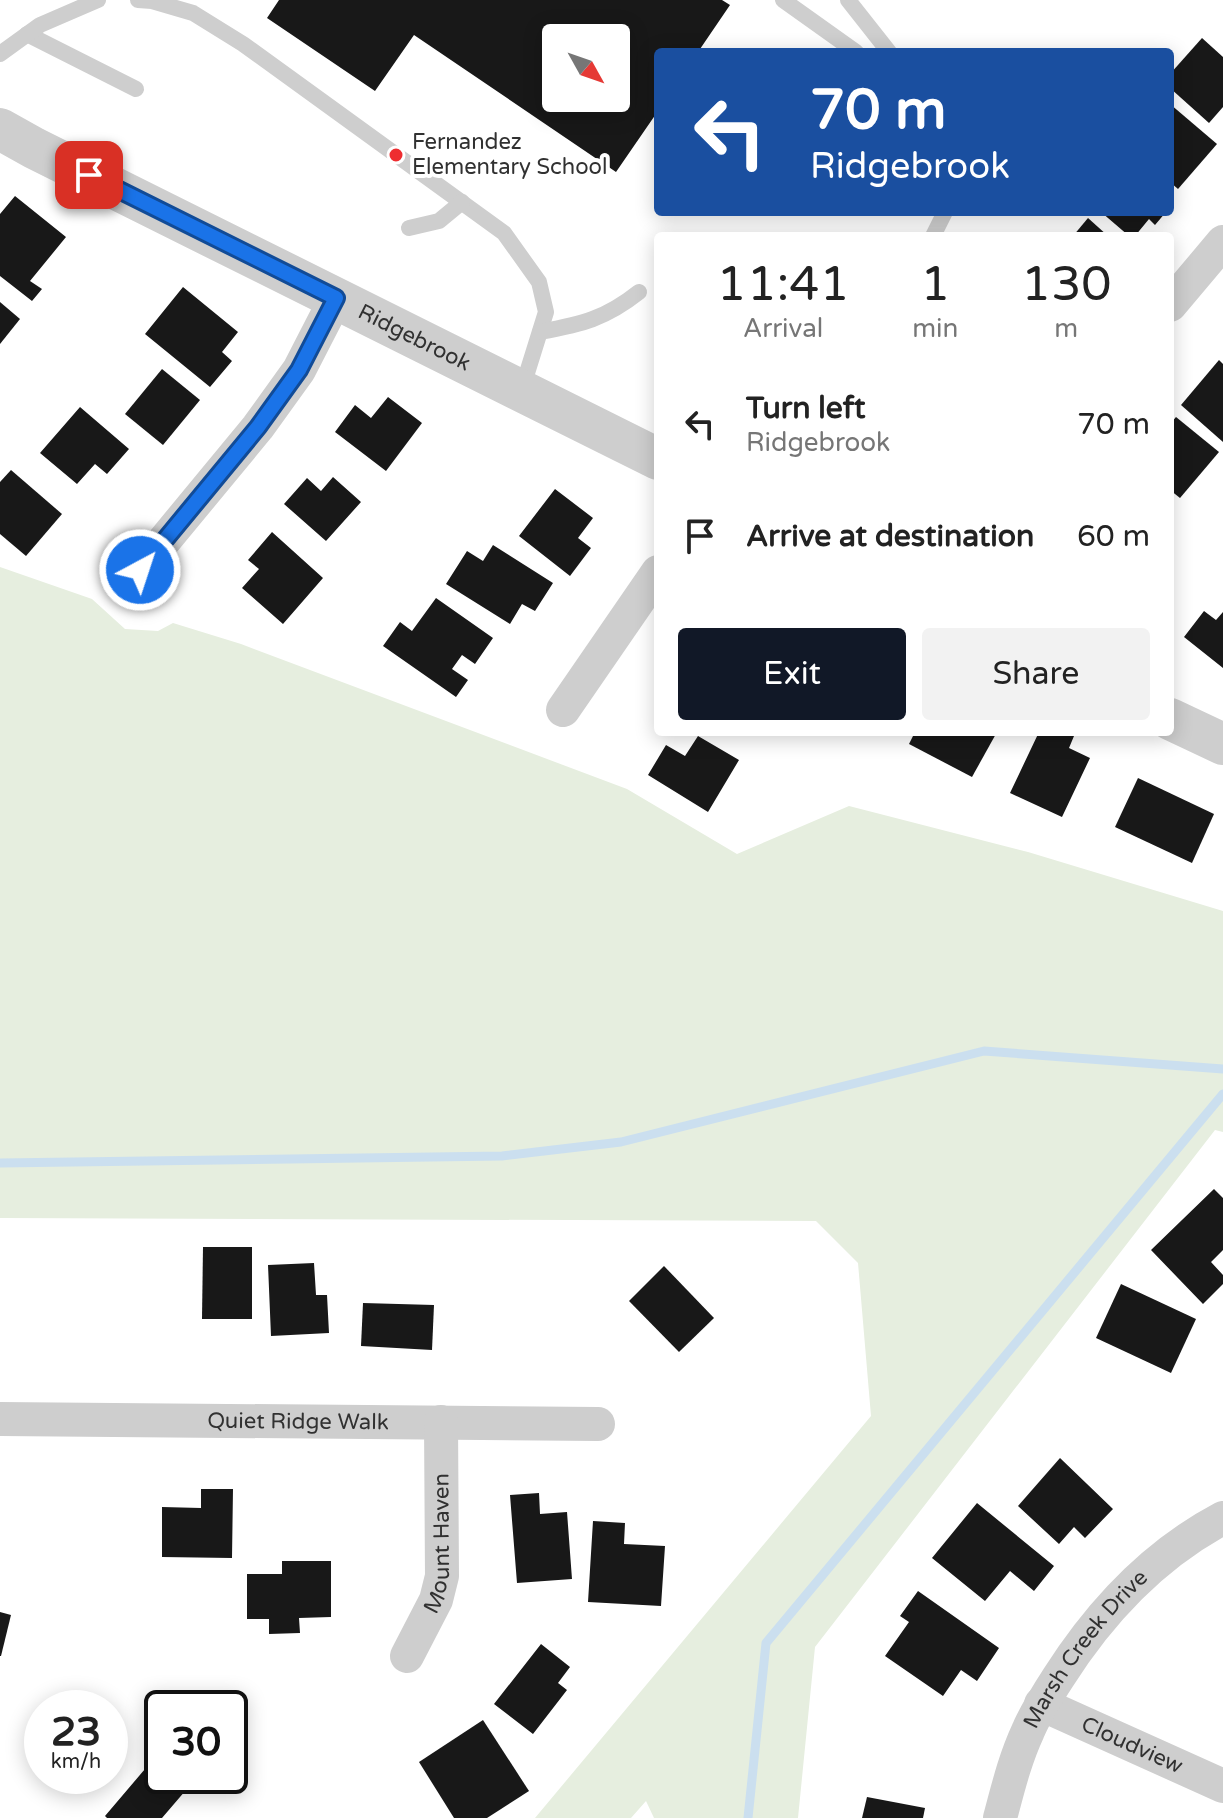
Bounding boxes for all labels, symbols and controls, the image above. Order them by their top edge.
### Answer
north arrow [542,24,630,112]
map controls [542,24,630,112]
text: 70 m [810,77,946,144]
icon: left [678,80,782,184]
place label: Fernandez Elementary School [412,129,607,180]
pin [55,141,123,209]
text: Ridgebrook [810,145,1010,188]
marker: Fernandez Elementary School [387,146,405,164]
icon: arrive [67,153,111,197]
text: 11:41 [717,256,850,314]
text: 1 [920,256,950,314]
text: 130 [1021,256,1111,314]
street label: Ridgebrook [354,299,475,376]
text: Arrival [743,313,823,344]
text: min [912,313,958,344]
text: m [1054,313,1078,344]
text: Turn left [746,390,865,427]
icon: left [678,402,722,446]
text: 70 m [1077,406,1150,443]
text: Ridgebrook [746,427,890,458]
icon: arrive [678,514,722,558]
text: Arrive at destination [746,518,1034,555]
text: 60 m [1077,518,1150,555]
position arrow [98,528,182,612]
button: Exit [678,628,906,720]
button: Share [922,628,1150,720]
street label: Quiet Ridge Walk [207,1408,389,1435]
street label: Mount Haven [418,1473,455,1618]
street label: Marsh Creek Drive [1018,1564,1153,1733]
speed limit sign: 30 [144,1690,248,1794]
text: 23 [51,1708,101,1756]
street label: Cloudview [1077,1711,1187,1779]
text: km/h [51,1750,101,1774]

